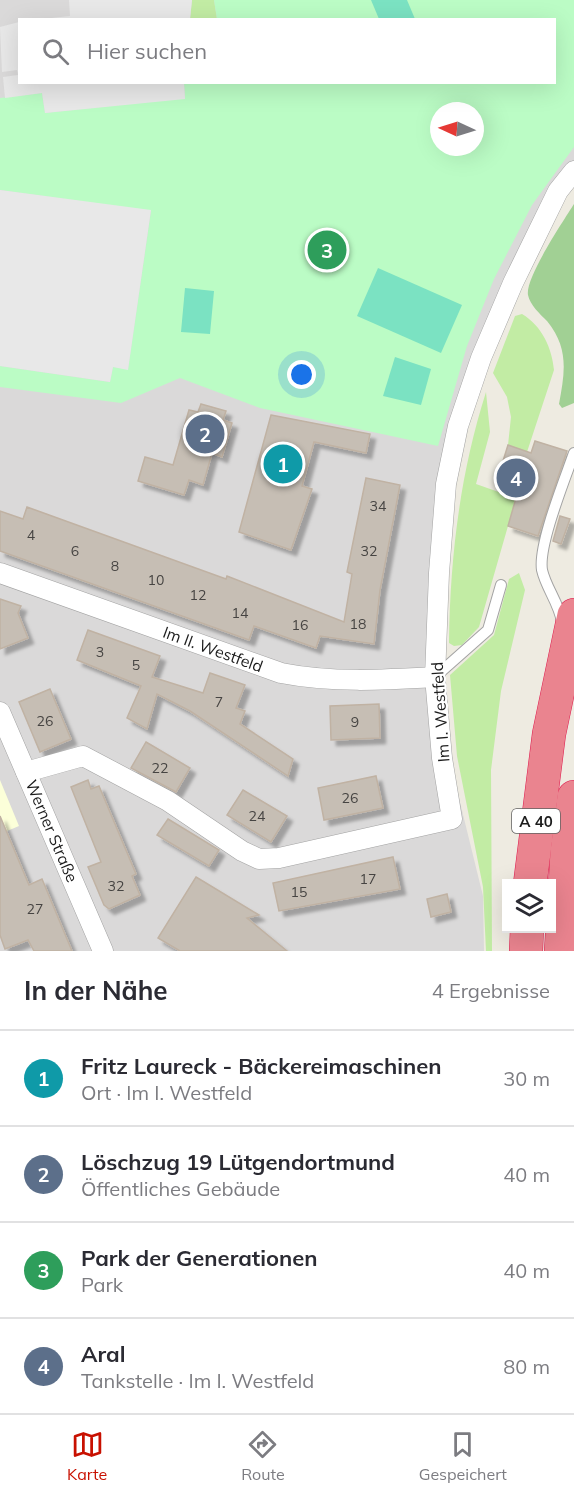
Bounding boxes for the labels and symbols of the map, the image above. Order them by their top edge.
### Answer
north arrow [430,102,484,156]
pin: 3 [308,228,346,272]
your location [287,360,316,389]
pin: 2 [186,412,224,456]
pin: 1 [264,442,302,486]
pin: 4 [496,456,536,500]
house number: 34 [370,497,387,515]
house number: 4 [27,526,36,544]
house number: 6 [71,542,79,560]
house number: 32 [361,542,377,560]
house number: 8 [111,557,119,575]
house number: 10 [148,571,164,589]
house number: 12 [190,586,206,604]
house number: 14 [232,604,249,622]
house number: 18 [350,615,366,633]
house number: 16 [292,616,308,634]
street label: Im II. Westfeld [160,622,266,676]
house number: 3 [96,643,104,661]
house number: 5 [132,656,140,674]
street label: Im I. Westfeld [427,661,453,763]
house number: 7 [215,693,223,711]
house number: 26 [37,712,53,730]
house number: 9 [351,713,359,731]
house number: 22 [152,759,168,777]
street label: Werner Straße [21,777,83,885]
house number: 26 [342,789,358,807]
house number: 24 [249,807,266,825]
road number: A 40 [512,809,560,833]
house number: 17 [360,870,376,888]
house number: 32 [108,877,124,895]
house number: 15 [291,883,307,901]
house number: 27 [27,900,43,918]

